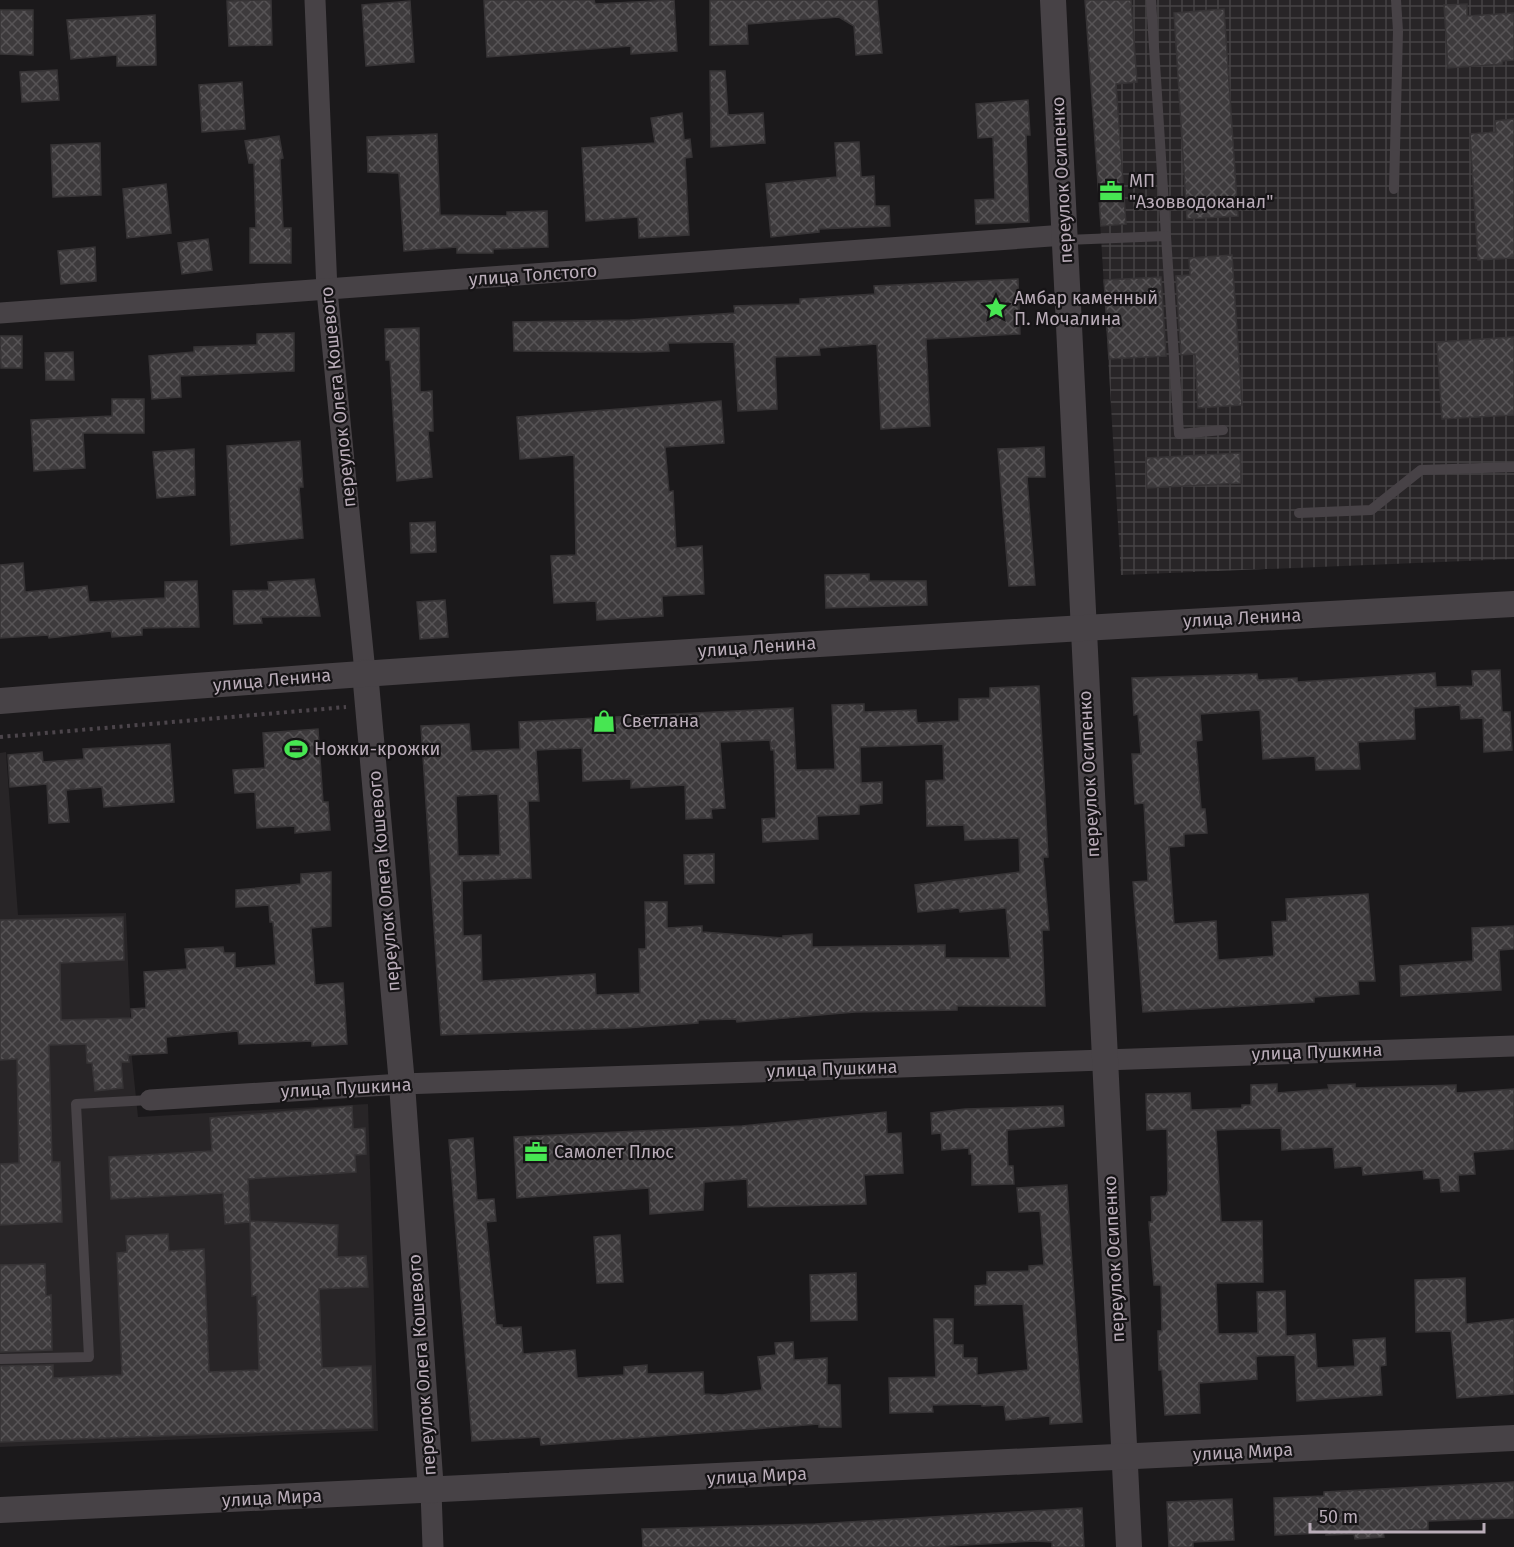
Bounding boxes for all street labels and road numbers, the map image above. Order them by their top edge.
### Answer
street label: переулок Осипенко [1047,96,1077,264]
street label: улица Толстого [468,260,598,290]
street label: переулок Олега Кошевого [315,285,361,509]
street label: улица Ленина [1182,604,1302,632]
street label: улица Ленина [697,632,817,662]
street label: улица Ленина [212,664,332,696]
street label: переулок Осипенко [1074,690,1104,858]
street label: переулок Олега Кошевого [363,770,405,992]
street label: улица Пушкина [1251,1039,1383,1065]
street label: улица Пушкина [766,1056,898,1082]
street label: улица Пушкина [280,1074,412,1102]
street label: переулок Осипенко [1099,1175,1129,1343]
street label: переулок Олега Кошевого [403,1254,441,1476]
street label: улица Мира [1192,1438,1294,1466]
street label: улица Мира [706,1462,808,1490]
street label: улица Мира [221,1484,323,1512]

